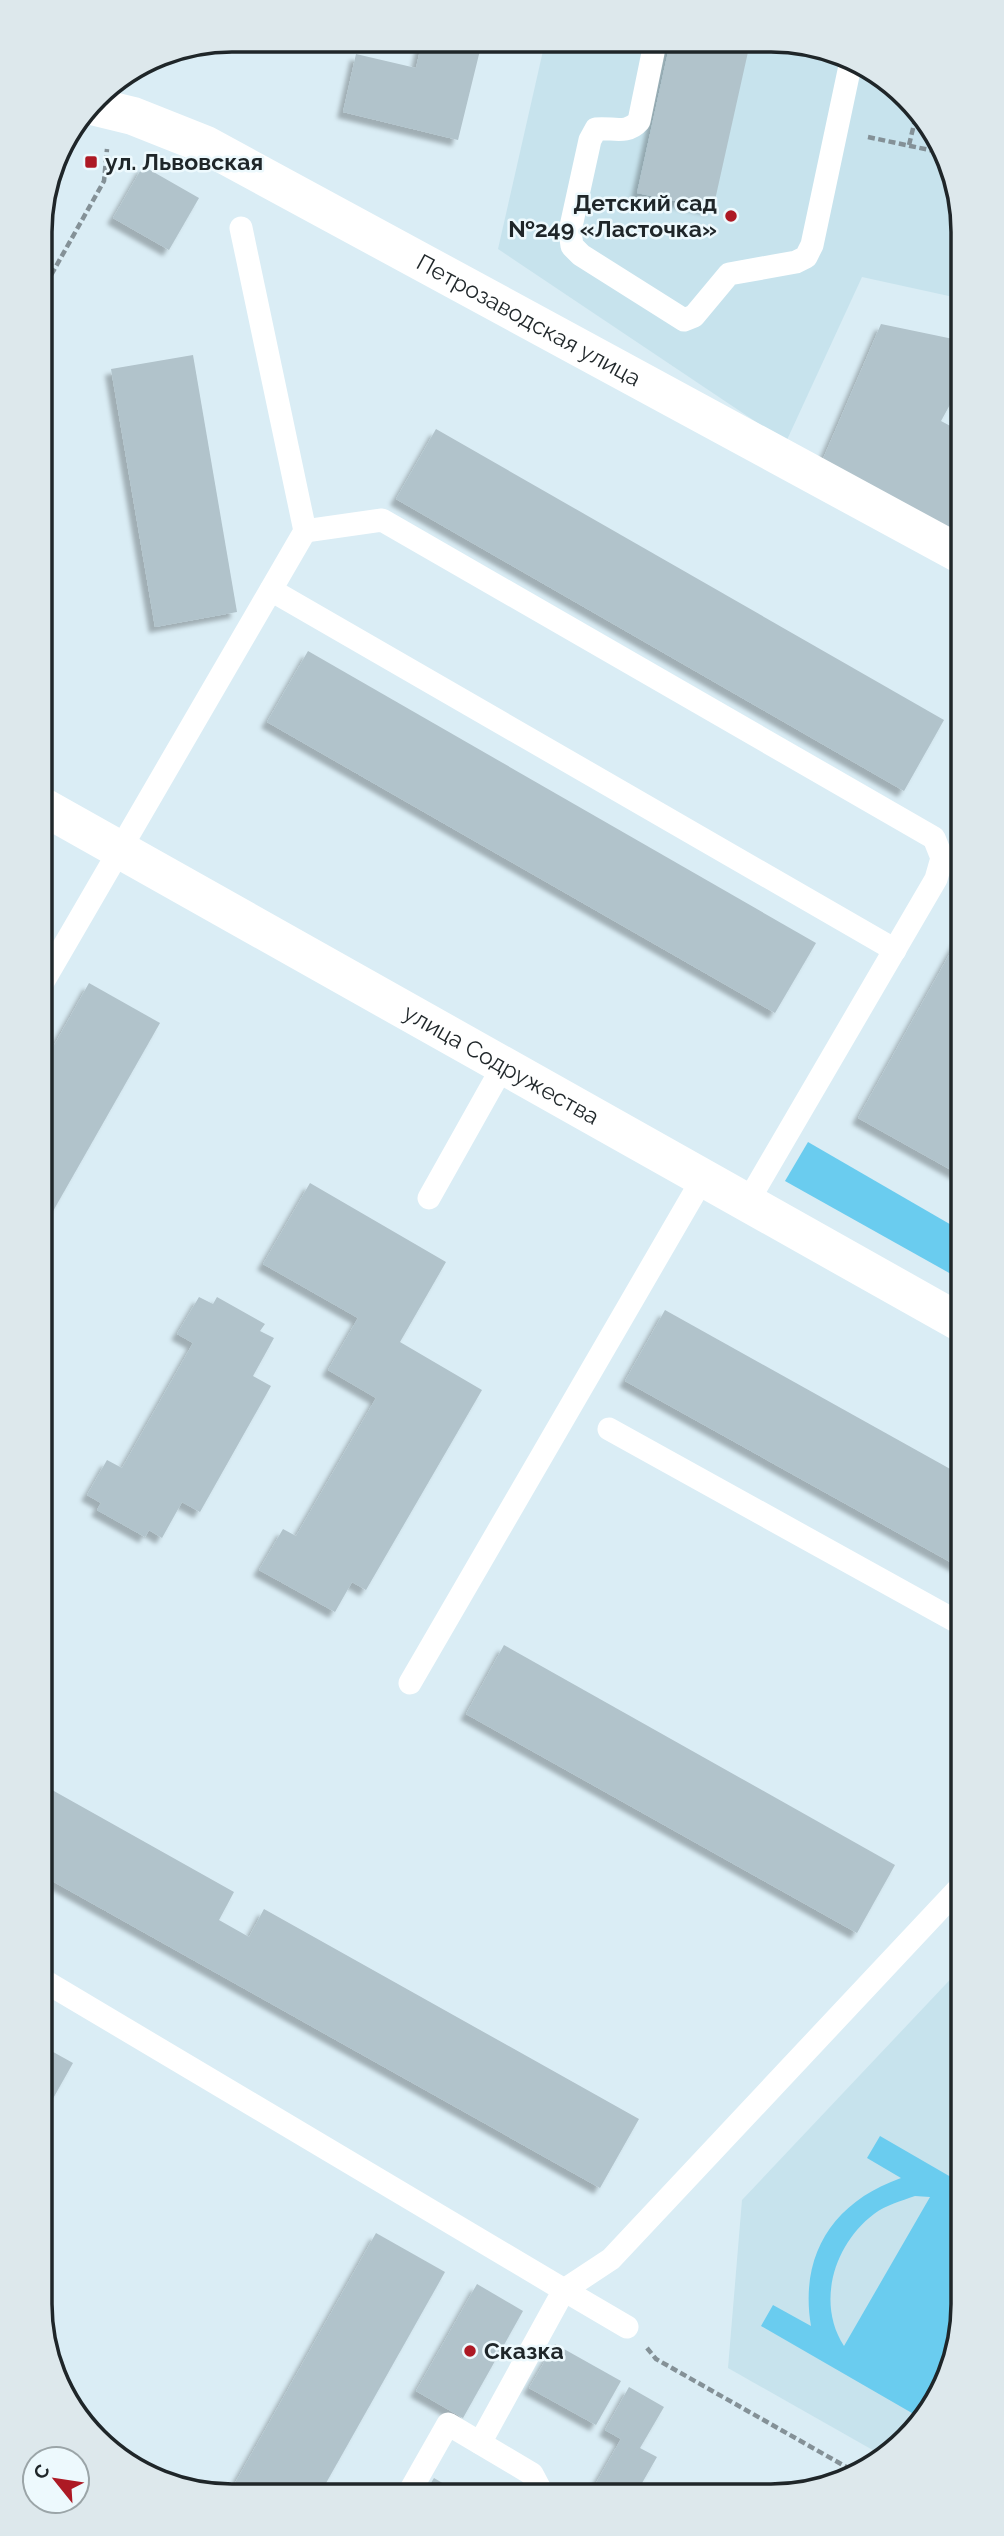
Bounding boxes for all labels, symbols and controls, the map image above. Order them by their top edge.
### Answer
place label: ул. Львовская [105,148,263,175]
marker: ул. Львовская [83,154,99,170]
place label: Детский сад №249 «Ласточка» [508,189,717,242]
marker: Детский сад №249 «Ласточка» [723,208,739,224]
street label: Петрозаводская улица [412,248,646,391]
street label: улица Содружества [399,998,604,1130]
place label: Сказка [484,2337,564,2364]
marker: Сказка [462,2343,478,2359]
north arrow [21,2445,91,2515]
text: С [28,2460,54,2483]

